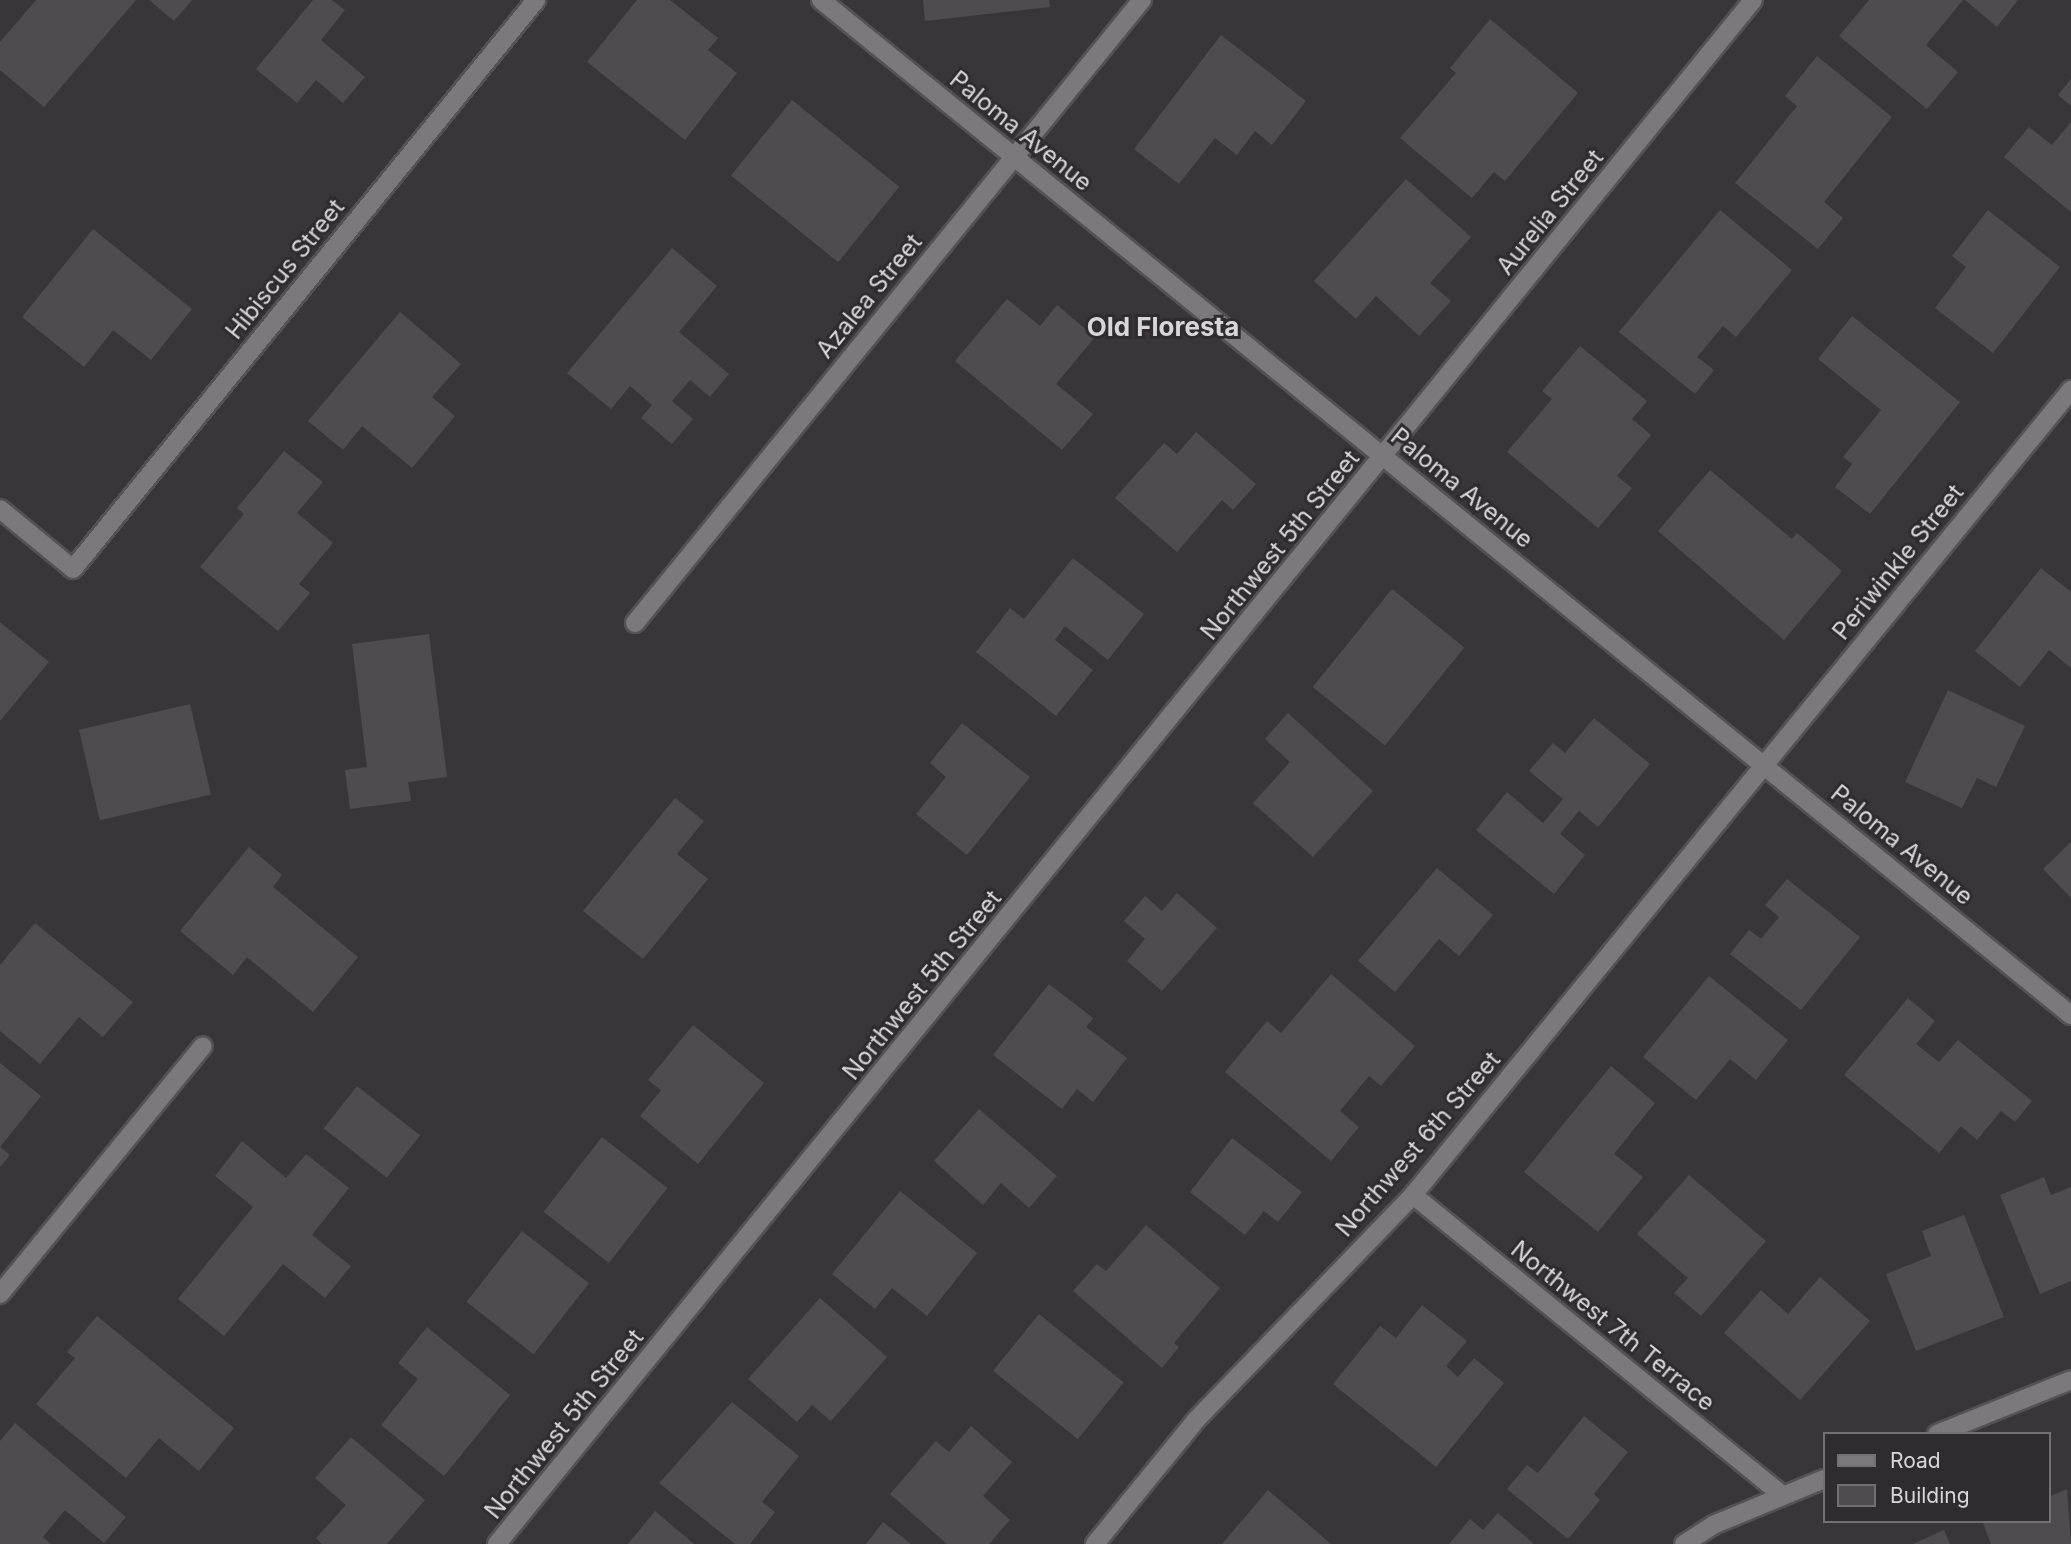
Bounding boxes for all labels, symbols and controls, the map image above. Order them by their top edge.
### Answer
street label: Paloma Avenue [944,65,1098,197]
street label: Aurelia Street [1491,144,1609,280]
street label: Hibiscus Street [220,193,350,345]
street label: Azalea Street [810,228,928,364]
district label: Old Floresta [1087,311,1239,343]
street label: Paloma Avenue [1385,422,1539,554]
street label: Northwest 5th Street [1195,444,1365,646]
street label: Periwinkle Street [1827,479,1969,645]
street label: Paloma Avenue [1825,779,1979,911]
street label: Northwest 5th Street [837,884,1007,1086]
street label: Northwest 6th Street [1330,1046,1506,1242]
street label: Northwest 7th Terrace [1505,1235,1721,1417]
street label: Northwest 5th Street [479,1323,649,1525]
legend [1822,1432,2050,1523]
text: Road [1890,1448,1941,1473]
text: Building [1890,1483,1970,1508]

